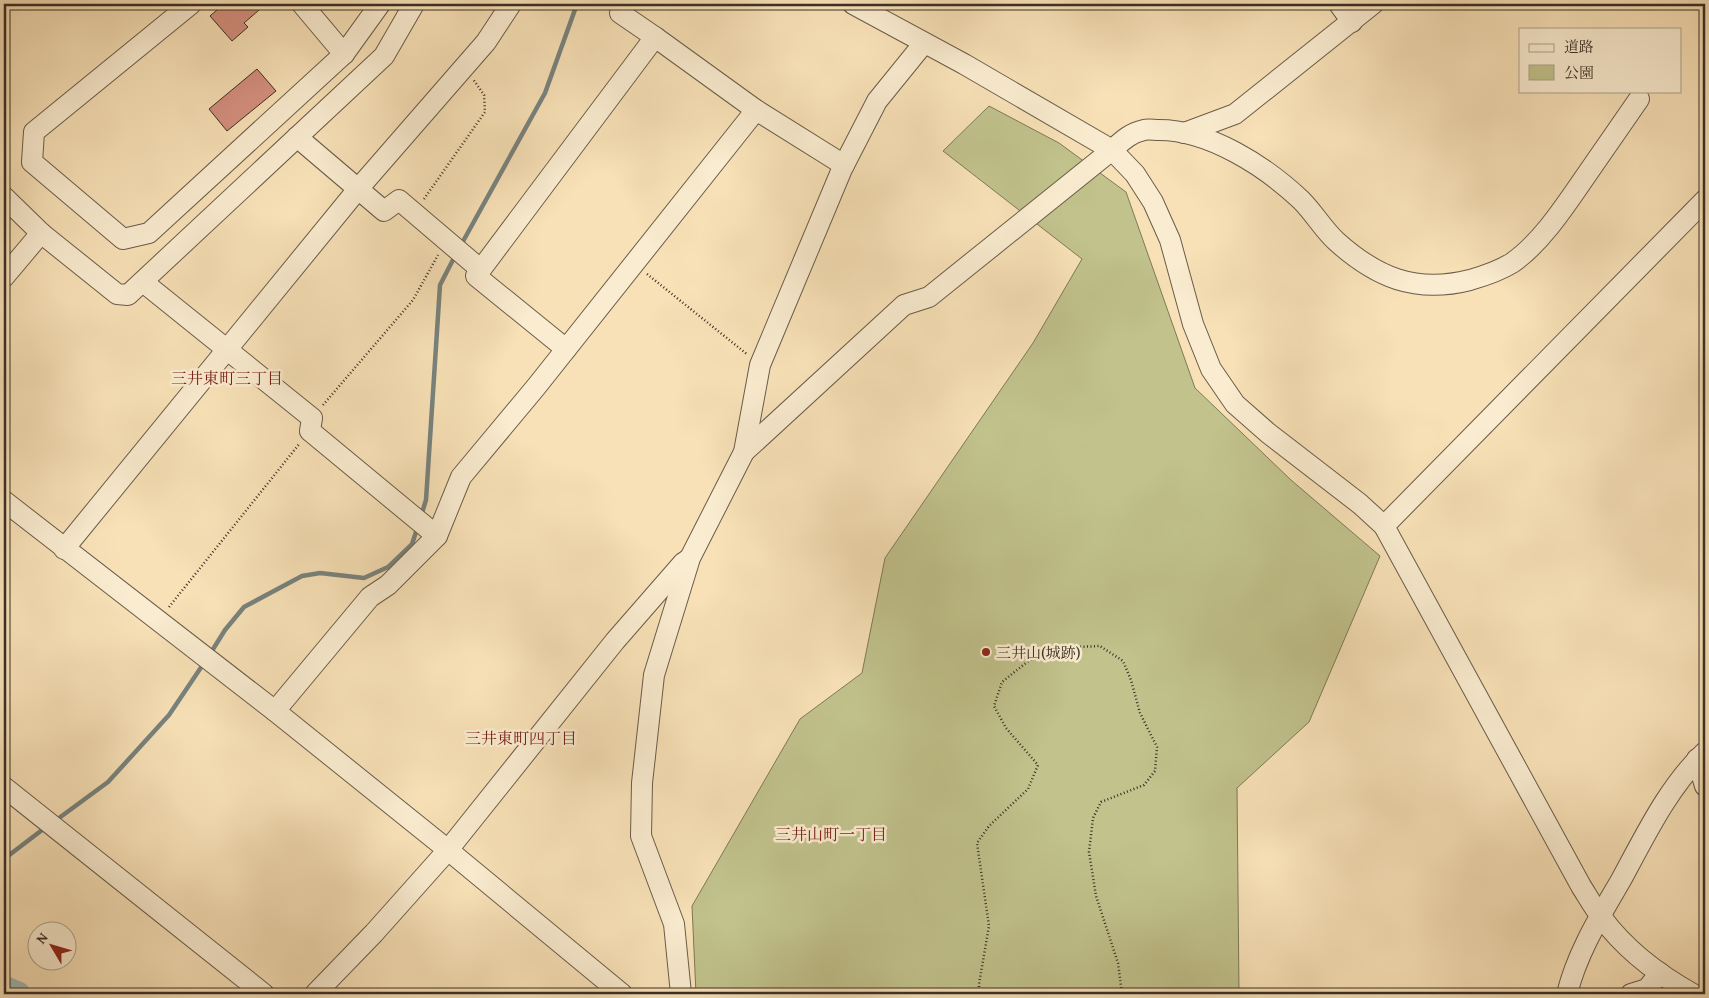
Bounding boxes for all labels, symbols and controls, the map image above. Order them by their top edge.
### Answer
legend [1519,28,1682,92]
text: 道路 [1564,36,1594,57]
text: 公園 [1564,62,1594,83]
district label: 三井東町三丁目 [171,366,283,390]
place label: 三井山(城跡) [996,642,1081,663]
marker: 三井山(城跡) [980,646,992,658]
district label: 三井東町四丁目 [465,726,577,750]
district label: 三井山町一丁目 [775,822,887,846]
north arrow [28,920,78,970]
text: N [31,928,53,948]

